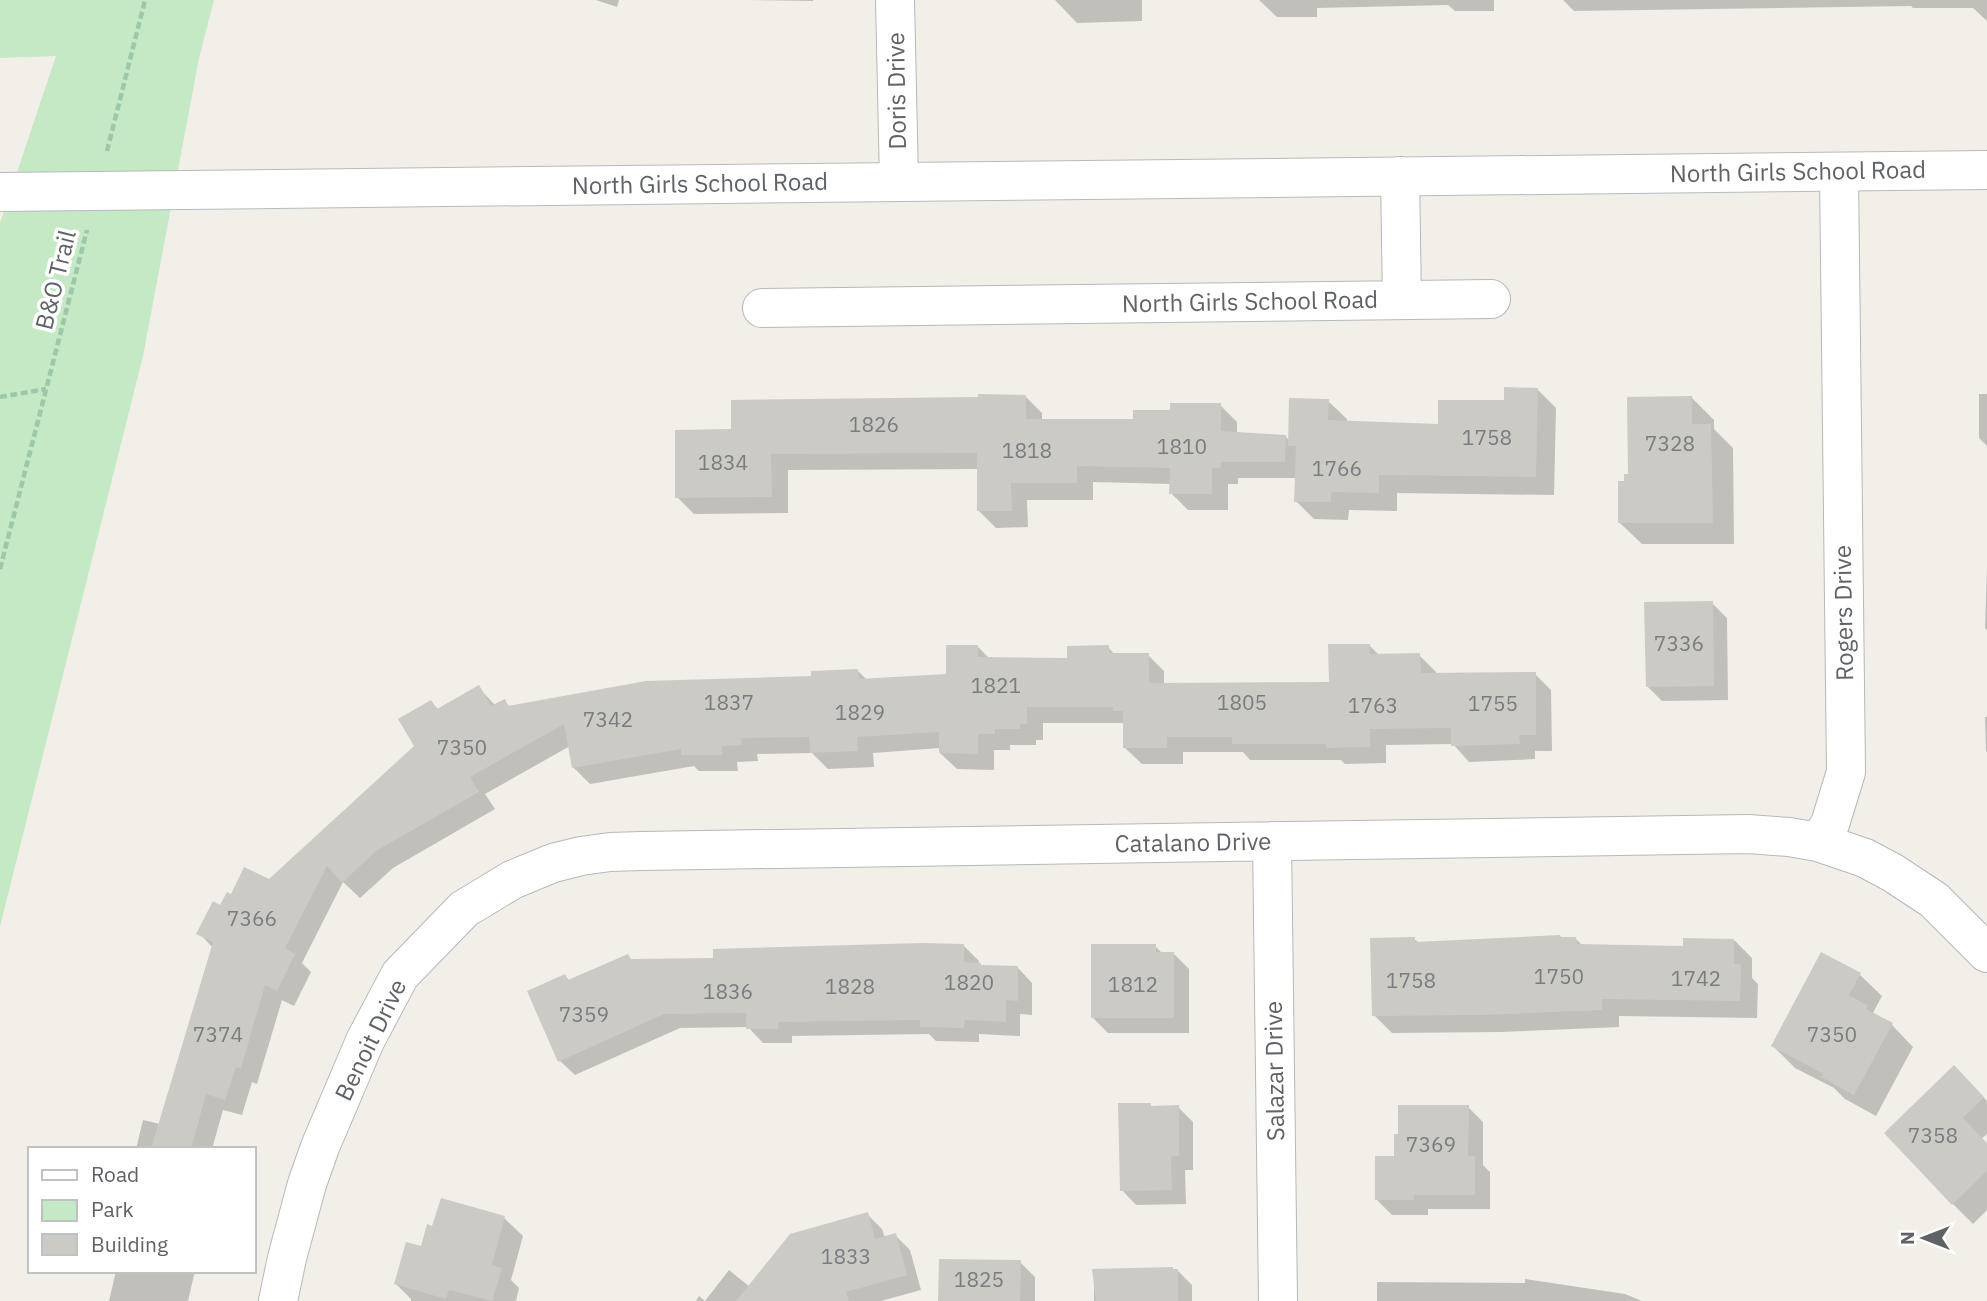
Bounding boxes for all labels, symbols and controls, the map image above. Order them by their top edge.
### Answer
street label: Doris Drive [879,32,913,150]
street label: North Girls School Road [1670,153,1926,189]
street label: North Girls School Road [572,165,828,201]
street label: B&O Trail [27,227,83,333]
street label: North Girls School Road [1122,283,1378,319]
house number: 1826 [849,410,899,438]
house number: 1758 [1462,423,1512,451]
house number: 7328 [1645,429,1695,457]
house number: 1810 [1157,432,1207,460]
house number: 1818 [1002,436,1052,464]
house number: 1834 [698,448,748,476]
house number: 1766 [1312,454,1362,482]
street label: Rogers Drive [1826,545,1860,681]
house number: 7336 [1654,629,1704,657]
house number: 1821 [971,671,1021,699]
house number: 1837 [704,688,754,716]
house number: 1805 [1217,688,1267,716]
house number: 1755 [1468,689,1518,717]
house number: 1763 [1348,691,1398,719]
house number: 1829 [835,698,885,726]
house number: 7342 [583,705,633,733]
house number: 7350 [437,733,487,761]
street label: Catalano Drive [1114,825,1272,859]
house number: 7366 [227,904,277,932]
house number: 1750 [1534,962,1584,990]
house number: 1742 [1671,964,1721,992]
house number: 1758 [1386,966,1436,994]
house number: 1820 [944,968,994,996]
house number: 1812 [1108,970,1158,998]
house number: 1828 [825,972,875,1000]
street label: Benoit Drive [327,973,413,1106]
house number: 1836 [703,977,753,1005]
house number: 7359 [559,1000,609,1028]
street label: Salazar Drive [1257,1001,1291,1141]
house number: 7374 [193,1020,243,1048]
house number: 7350 [1807,1020,1857,1048]
house number: 7358 [1908,1121,1958,1149]
house number: 7369 [1406,1130,1456,1158]
legend [28,1147,256,1273]
text: Road [91,1160,139,1188]
text: Park [91,1195,134,1223]
north arrow [1889,1203,1959,1273]
text: Building [91,1230,168,1258]
text: N [1895,1231,1919,1245]
house number: 1833 [821,1242,871,1270]
house number: 1825 [954,1265,1004,1293]

